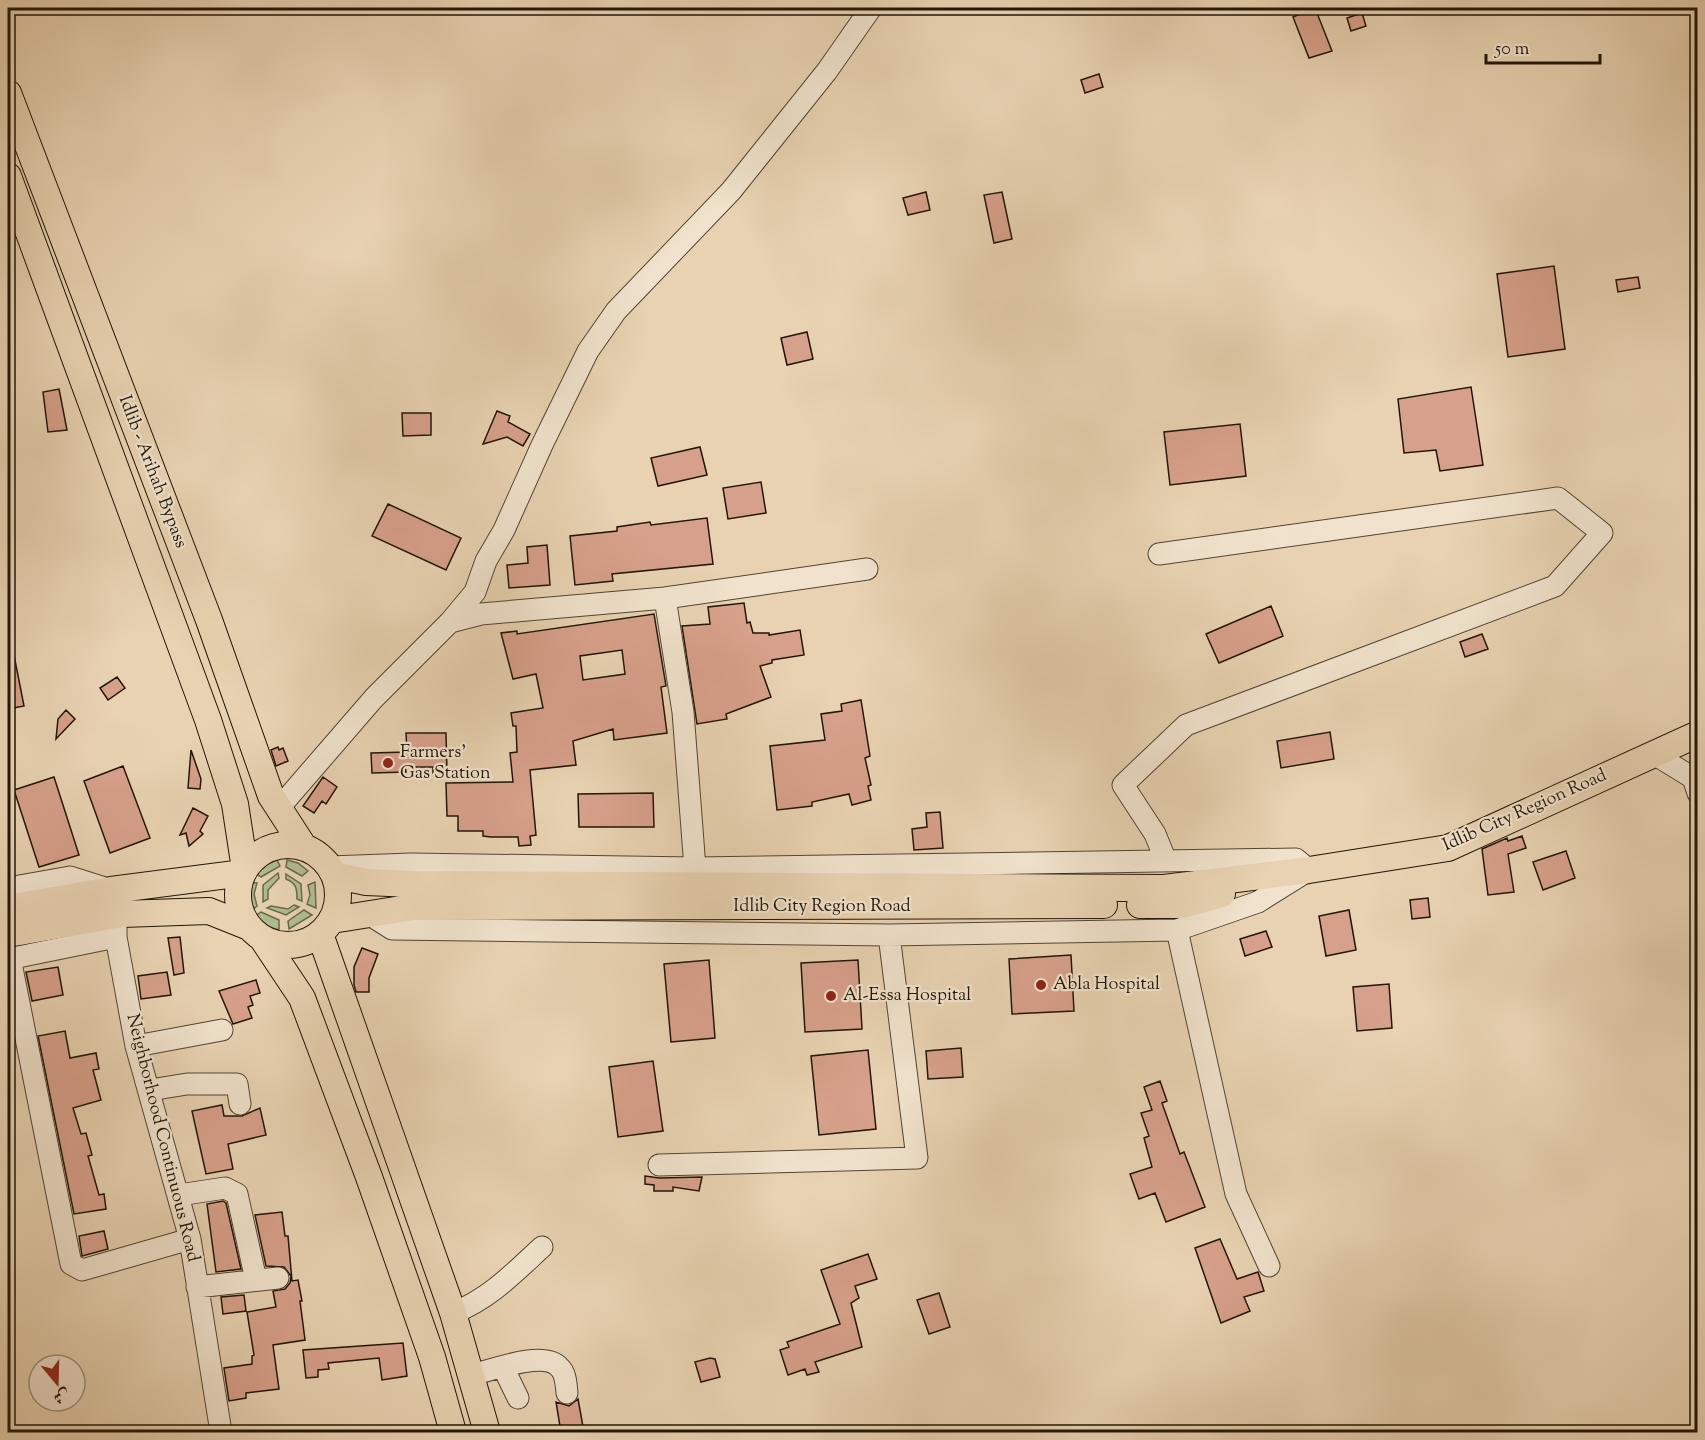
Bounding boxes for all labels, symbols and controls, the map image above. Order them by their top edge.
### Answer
scale bar [1486,27,1600,65]
text: 50 m [1494,37,1530,63]
street label: Idlib - Arihah Bypass [111,392,193,552]
place label: Farmers' Gas Station [400,740,491,787]
marker: Farmers' Gas Station [381,756,395,770]
street label: Idlib City Region Road [1439,763,1611,859]
street label: Idlib City Region Road [733,894,911,920]
place label: Abla Hospital [1053,972,1160,998]
marker: Abla Hospital [1034,978,1048,992]
place label: Al-Essa Hospital [843,983,971,1009]
marker: Al-Essa Hospital [824,989,838,1003]
street label: Neighborhood Continuous Road [119,1011,205,1265]
north arrow [27,1353,87,1413]
text: ش [50,1381,72,1408]

